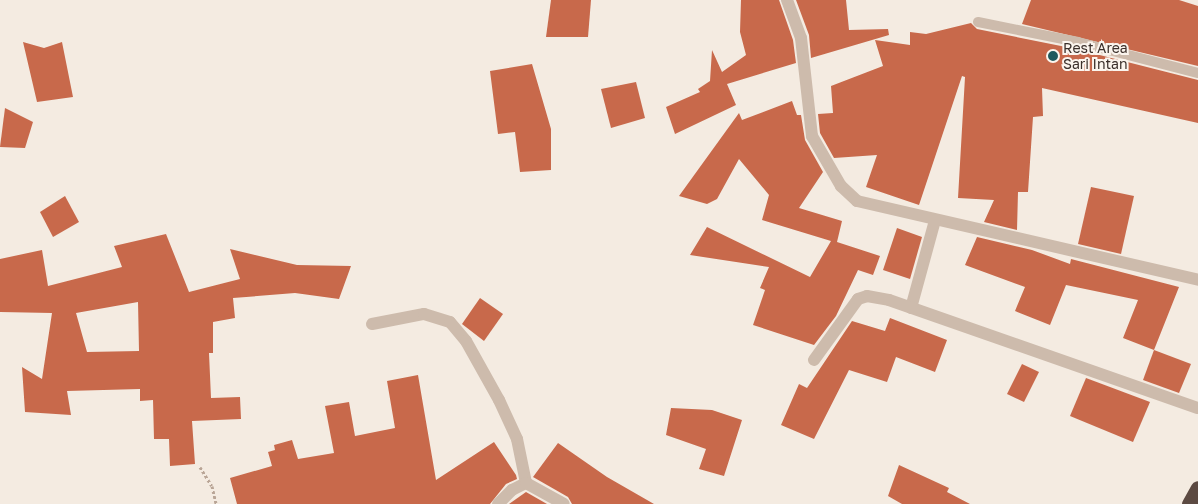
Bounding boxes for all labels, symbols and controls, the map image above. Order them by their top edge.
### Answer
place label: Rest Area Sari Intan [1063,40,1128,72]
marker: Rest Area Sari Intan [1047,50,1059,62]

